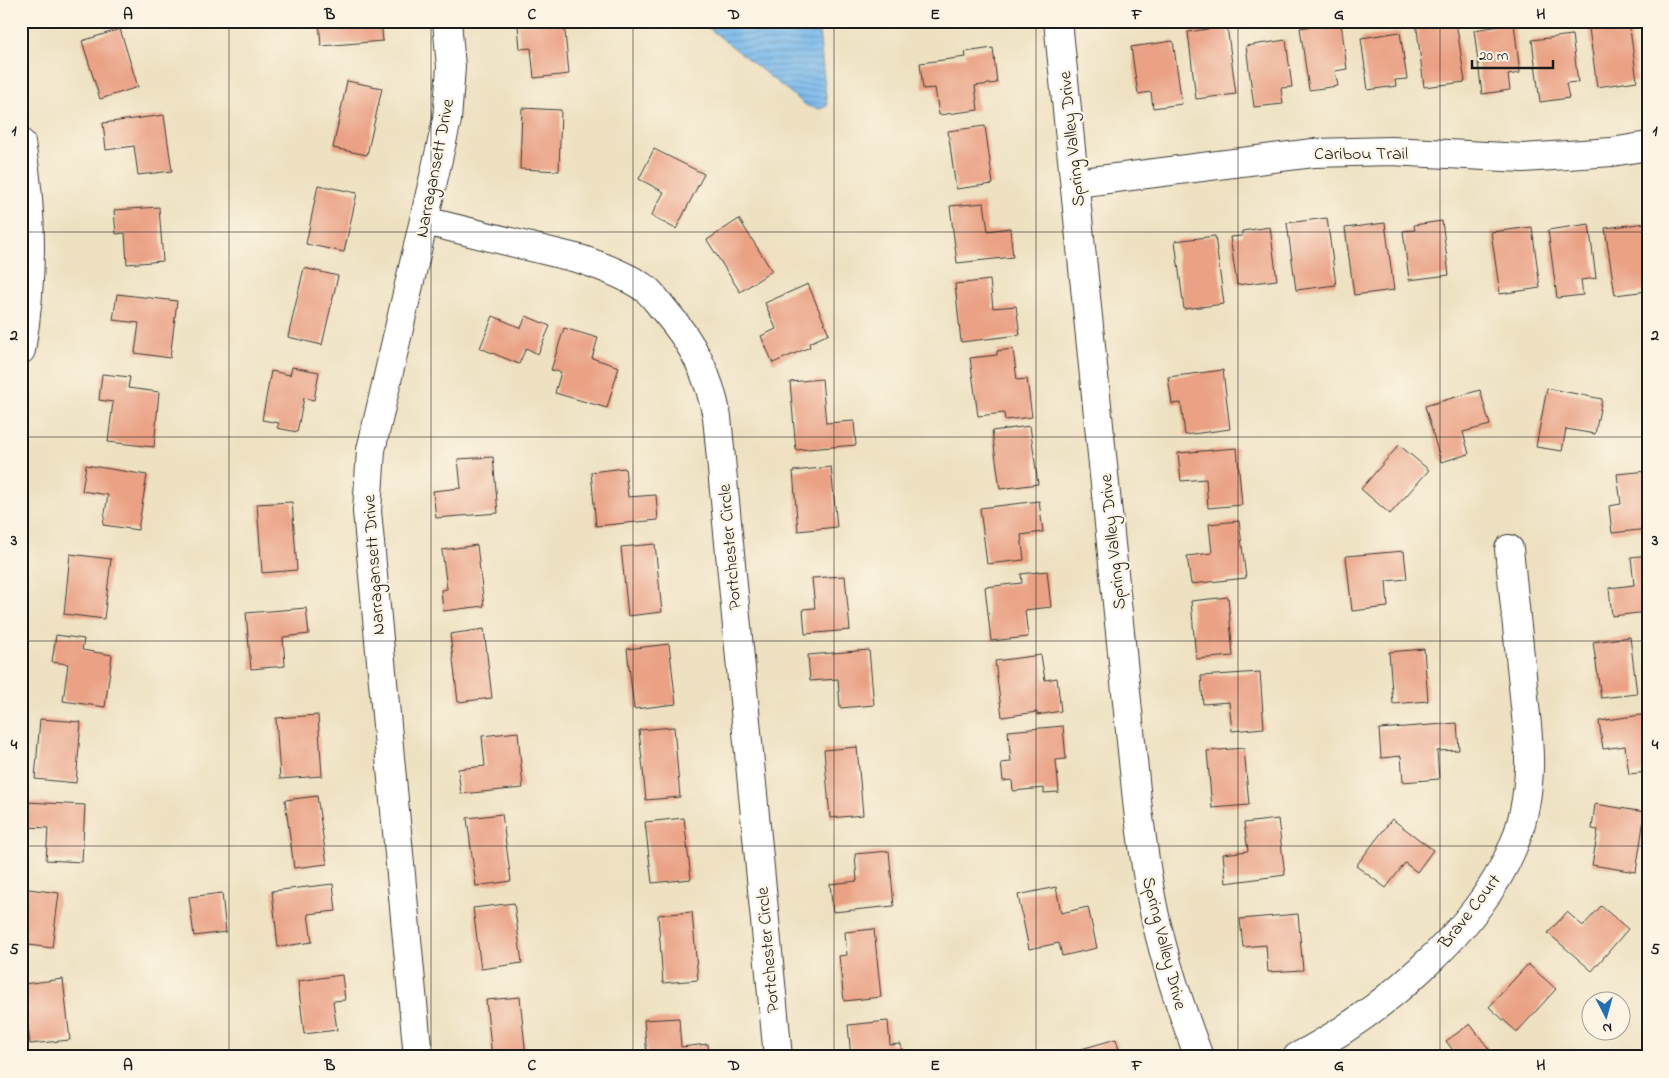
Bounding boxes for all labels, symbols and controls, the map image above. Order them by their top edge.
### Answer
text: A [123,3,133,27]
text: B [324,3,336,27]
text: C [528,3,537,27]
text: D [727,3,740,27]
text: E [930,3,940,27]
text: F [1131,3,1143,27]
text: G [1334,3,1344,27]
text: H [1536,3,1546,27]
scale bar [1472,38,1553,70]
text: 20 m [1479,45,1509,67]
street label: Spring Valley Drive [1053,69,1094,208]
street label: Narragansett Drive [410,96,463,240]
text: 1 [11,119,17,143]
text: 1 [1652,119,1658,143]
street label: Caribou Trail [1314,142,1408,168]
text: 2 [9,324,18,348]
text: 2 [1650,324,1659,348]
street label: Spring Valley Drive [1094,472,1135,611]
street label: Portchester Circle [712,482,749,611]
street label: Narragansett Drive [357,493,394,636]
text: 3 [10,529,18,553]
text: 3 [1651,529,1659,553]
text: 4 [10,733,18,757]
text: 4 [1651,733,1659,757]
street label: Brave Court [1432,869,1508,956]
street label: Spring Valley Drive [1133,874,1192,1014]
street label: Portchester Circle [750,885,787,1014]
text: 5 [9,938,19,962]
text: 5 [1650,938,1660,962]
north arrow [1582,990,1632,1040]
text: N [1601,1017,1613,1038]
text: A [123,1054,133,1078]
text: B [324,1054,336,1078]
text: C [528,1054,537,1078]
text: D [727,1054,740,1078]
text: E [930,1054,940,1078]
text: F [1131,1054,1143,1078]
text: G [1334,1054,1344,1078]
text: H [1536,1054,1546,1078]

